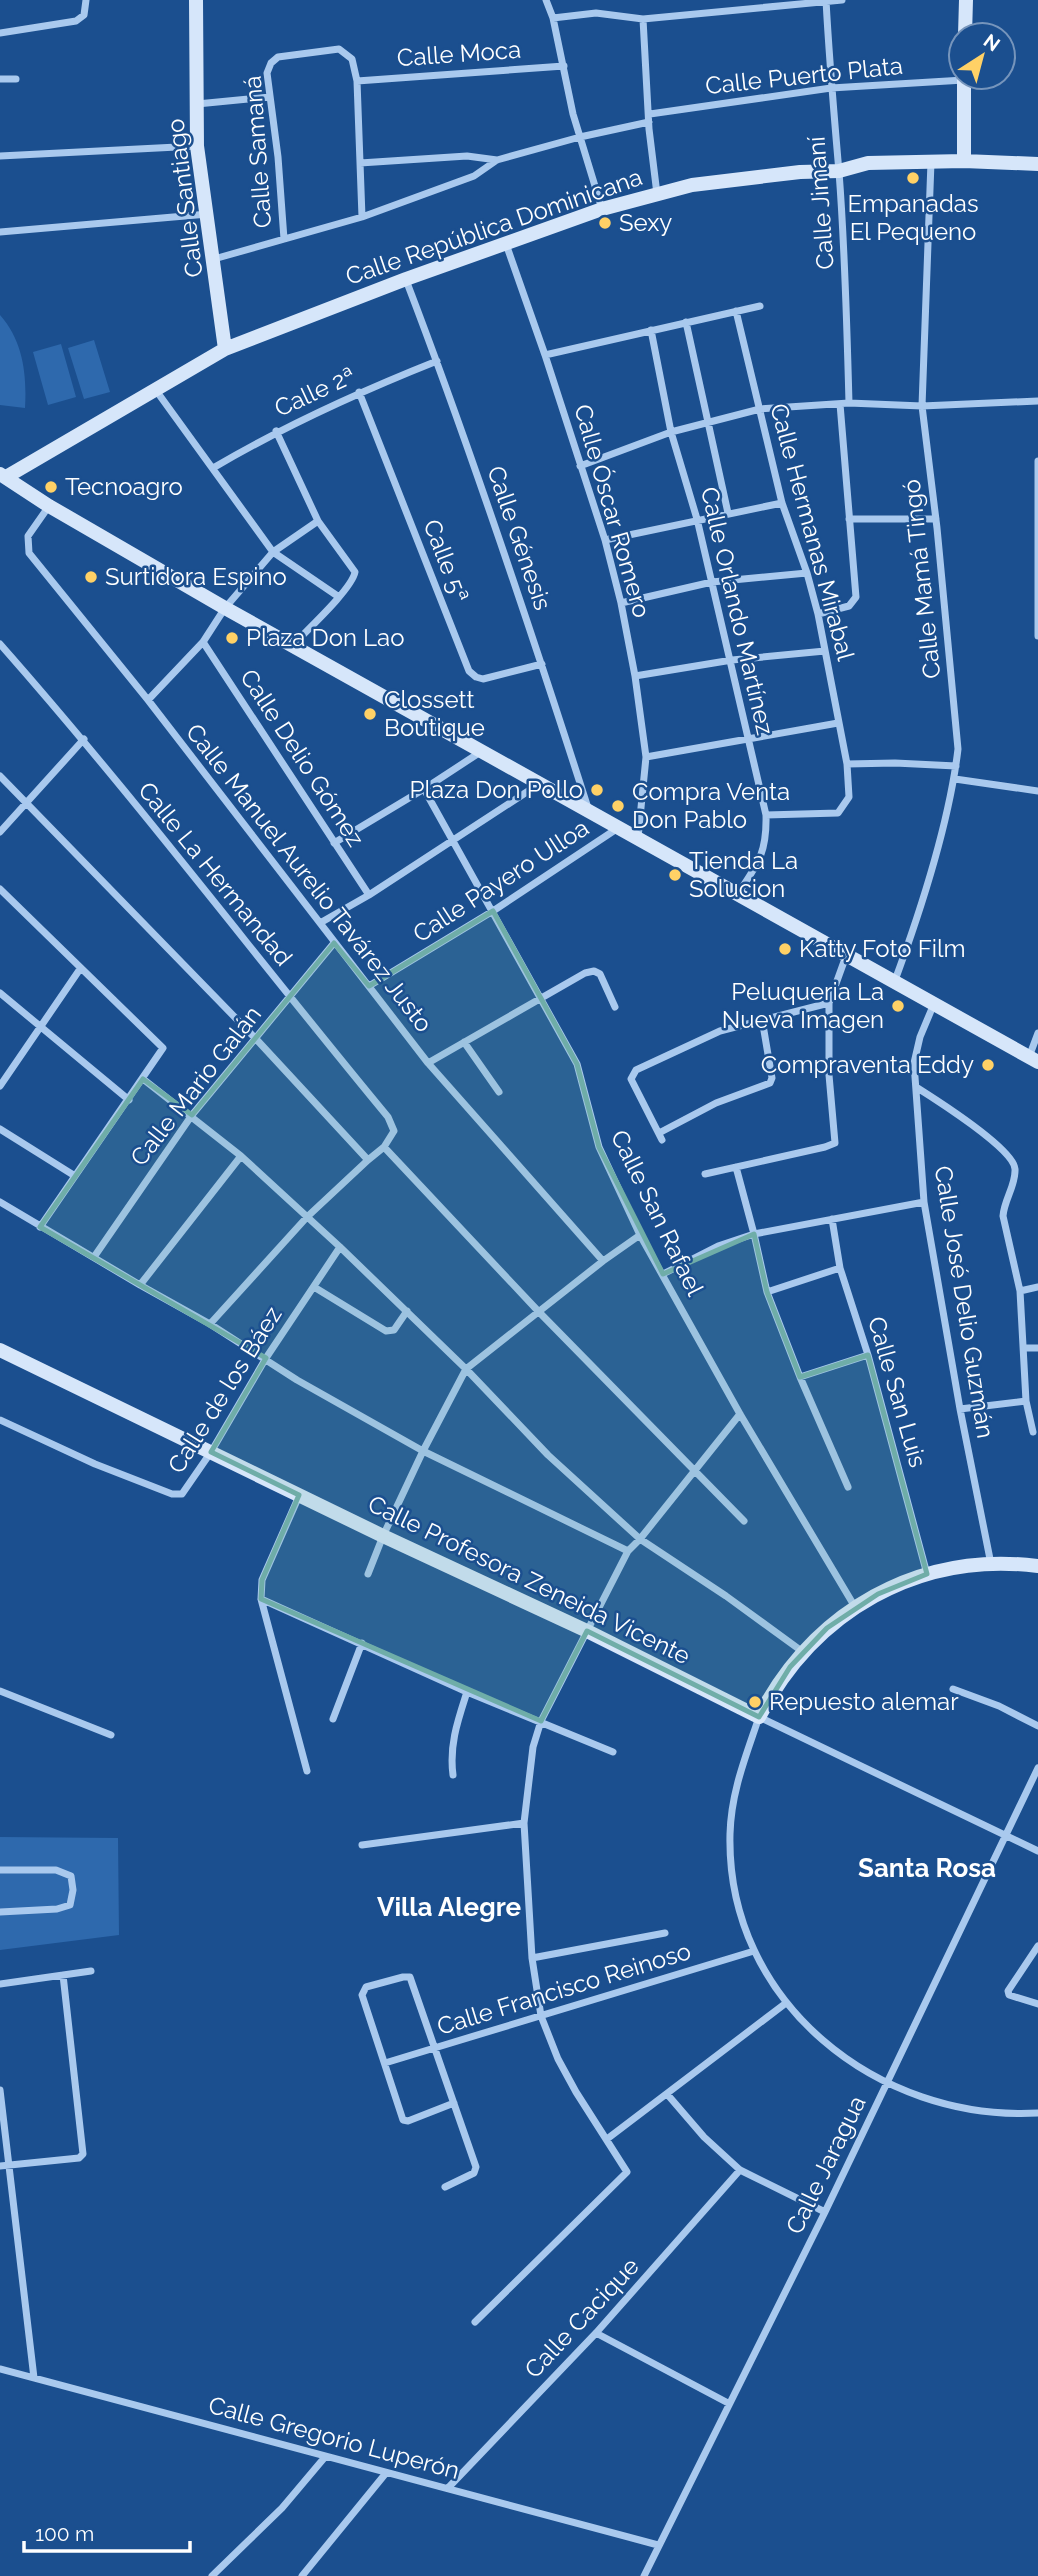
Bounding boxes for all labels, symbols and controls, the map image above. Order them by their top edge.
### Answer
north arrow [947,21,1017,91]
text: N [980,29,1004,55]
street label: Calle Moca [396,35,522,72]
street label: Calle Puerto Plata [704,51,904,100]
street label: Calle Samaná [238,75,277,229]
street label: Calle Santiago [160,117,209,279]
street label: Calle Jimaní [801,135,840,271]
street label: Calle República Dominicana [342,162,646,291]
marker: Empanadas El Pequeno [905,170,921,186]
place label: Empanadas El Pequeno [847,189,979,246]
place label: Sexy [619,208,672,237]
marker: Sexy [597,215,613,231]
street label: Calle 2ª [270,360,360,423]
street label: Calle Hermanas Mirabal [764,400,861,664]
street label: Calle Óscar Romero [568,401,657,621]
street label: Calle Génesis [481,462,558,614]
place label: Tecnoagro [65,472,183,501]
street label: Calle Mamá Tingó [897,478,946,680]
marker: Tecnoagro [43,479,59,495]
street label: Calle Orlando Martínez [695,484,780,738]
street label: Calle 5ª [417,515,475,606]
place label: Surtidora Espino [105,562,287,591]
marker: Surtidora Espino [83,569,99,585]
place label: Plaza Don Lao [246,623,404,652]
marker: Plaza Don Lao [224,630,240,646]
street label: Calle Delio Gómez [234,664,371,852]
place label: Clossett Boutique [384,685,485,742]
marker: Clossett Boutique [362,706,378,722]
street label: Calle Manuel Aurelio Tavárez Justo [180,718,439,1038]
place label: Plaza Don Pollo [410,775,583,804]
street label: Calle La Hermandad [132,776,298,971]
place label: Compra Venta Don Pablo [632,777,790,834]
marker: Plaza Don Pollo [589,782,605,798]
marker: Compra Venta Don Pablo [610,798,626,814]
street label: Calle Payero Ulloa [407,813,594,948]
place label: Tienda La Solucion [689,846,798,903]
marker: Tienda La Solucion [667,867,683,883]
place label: Katty Foto Film [799,934,966,963]
marker: Katty Foto Film [777,941,793,957]
place label: Peluqueria La Nueva Imagen [722,977,884,1034]
marker: Peluqueria La Nueva Imagen [890,998,906,1014]
street label: Calle Mario Galán [124,1000,267,1171]
place label: Compraventa Eddy [761,1050,974,1079]
marker: Compraventa Eddy [980,1057,996,1073]
street label: Calle San Rafael [605,1125,710,1301]
street label: Calle José Delio Guzmán [929,1164,1000,1440]
street label: Calle de los Báez [162,1301,288,1479]
street label: Calle San Luis [862,1313,933,1471]
street label: Calle Profesora Zeneida Vicente [363,1489,695,1670]
place label: Repuesto alemar [769,1687,959,1716]
marker: Repuesto alemar [747,1694,763,1710]
district label: Santa Rosa [858,1853,996,1883]
district label: Villa Alegre [377,1892,522,1922]
street label: Calle Francisco Reinoso [434,1936,694,2041]
street label: Calle Jaragua [780,2091,872,2239]
street label: Calle Cacique [519,2251,645,2384]
street label: Calle Gregorio Luperón [205,2390,463,2485]
scale bar [24,2510,191,2554]
text: 100 m [35,2521,94,2546]

